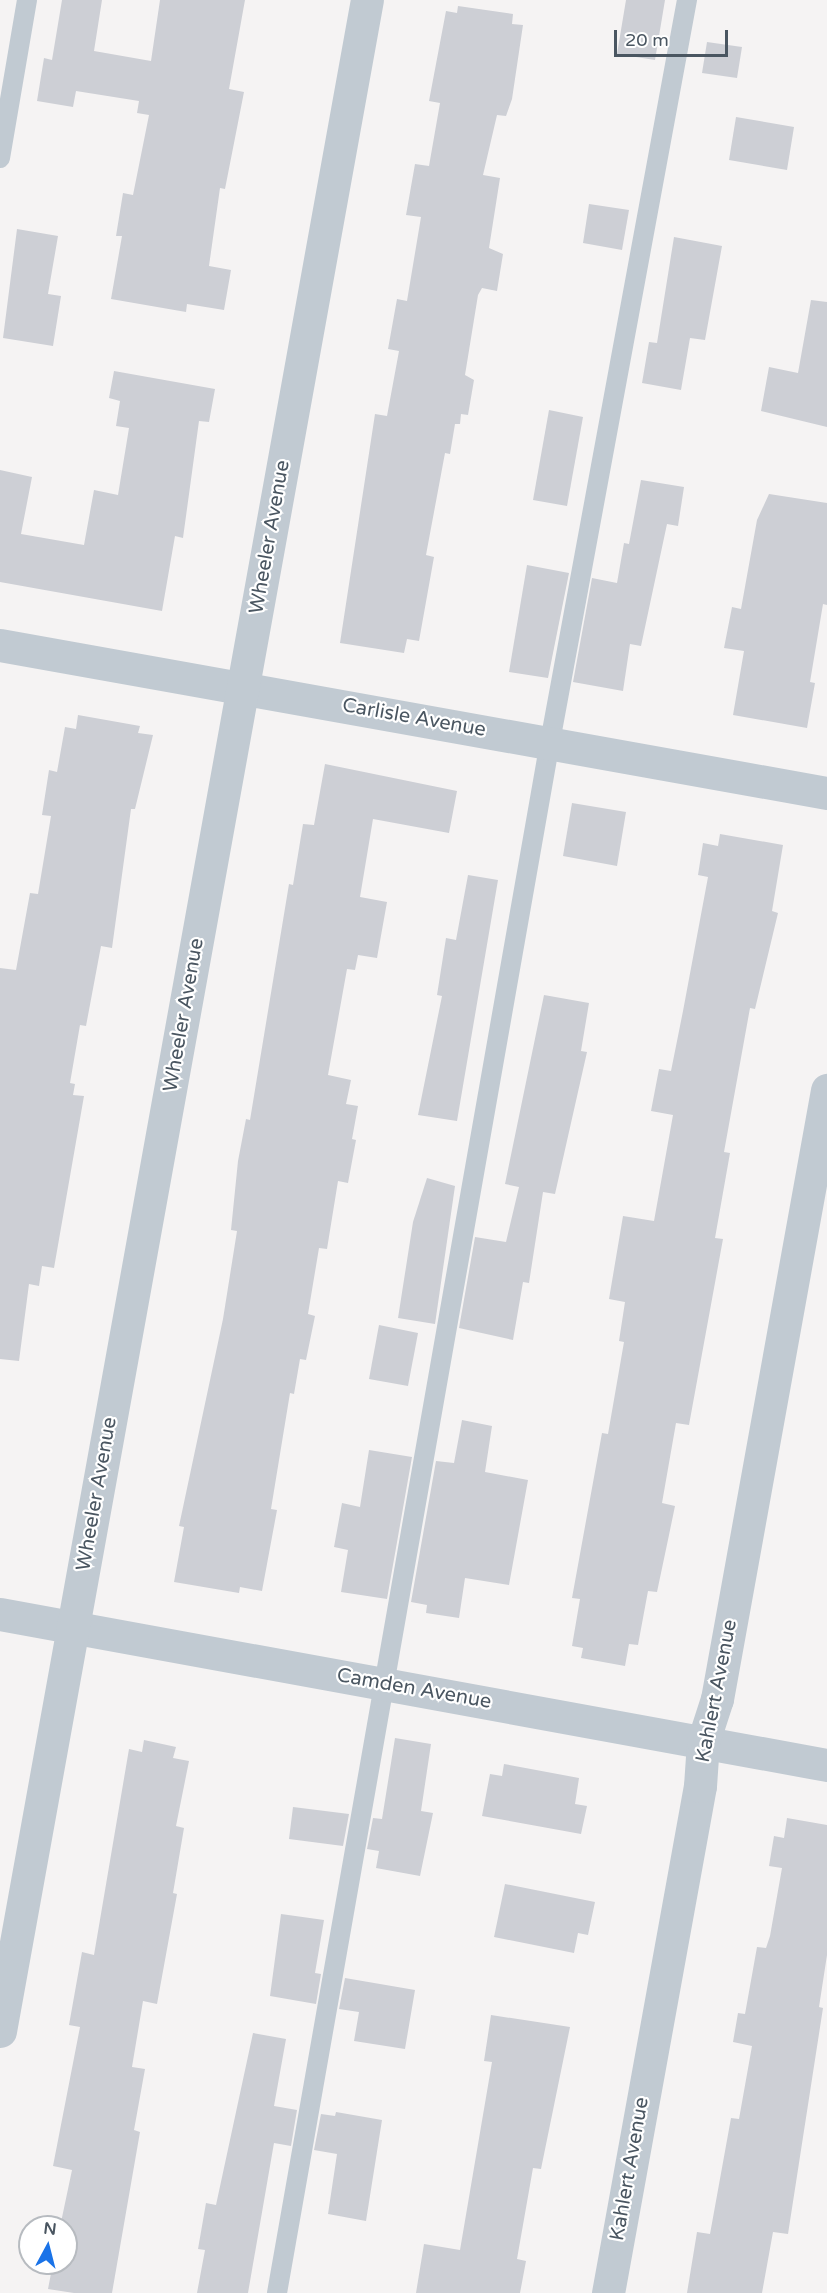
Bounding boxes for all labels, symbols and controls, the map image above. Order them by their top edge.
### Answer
scale bar [617,18,731,56]
text: 20 m [625,29,669,51]
street label: Wheeler Avenue [245,458,295,616]
street label: Carlisle Avenue [340,694,488,742]
street label: Wheeler Avenue [159,936,209,1094]
street label: Wheeler Avenue [72,1415,122,1573]
street label: Kahlert Avenue [691,1617,743,1765]
street label: Camden Avenue [335,1664,493,1714]
street label: Kahlert Avenue [606,2095,654,2243]
north arrow [18,2215,78,2275]
text: N [42,2218,58,2240]

